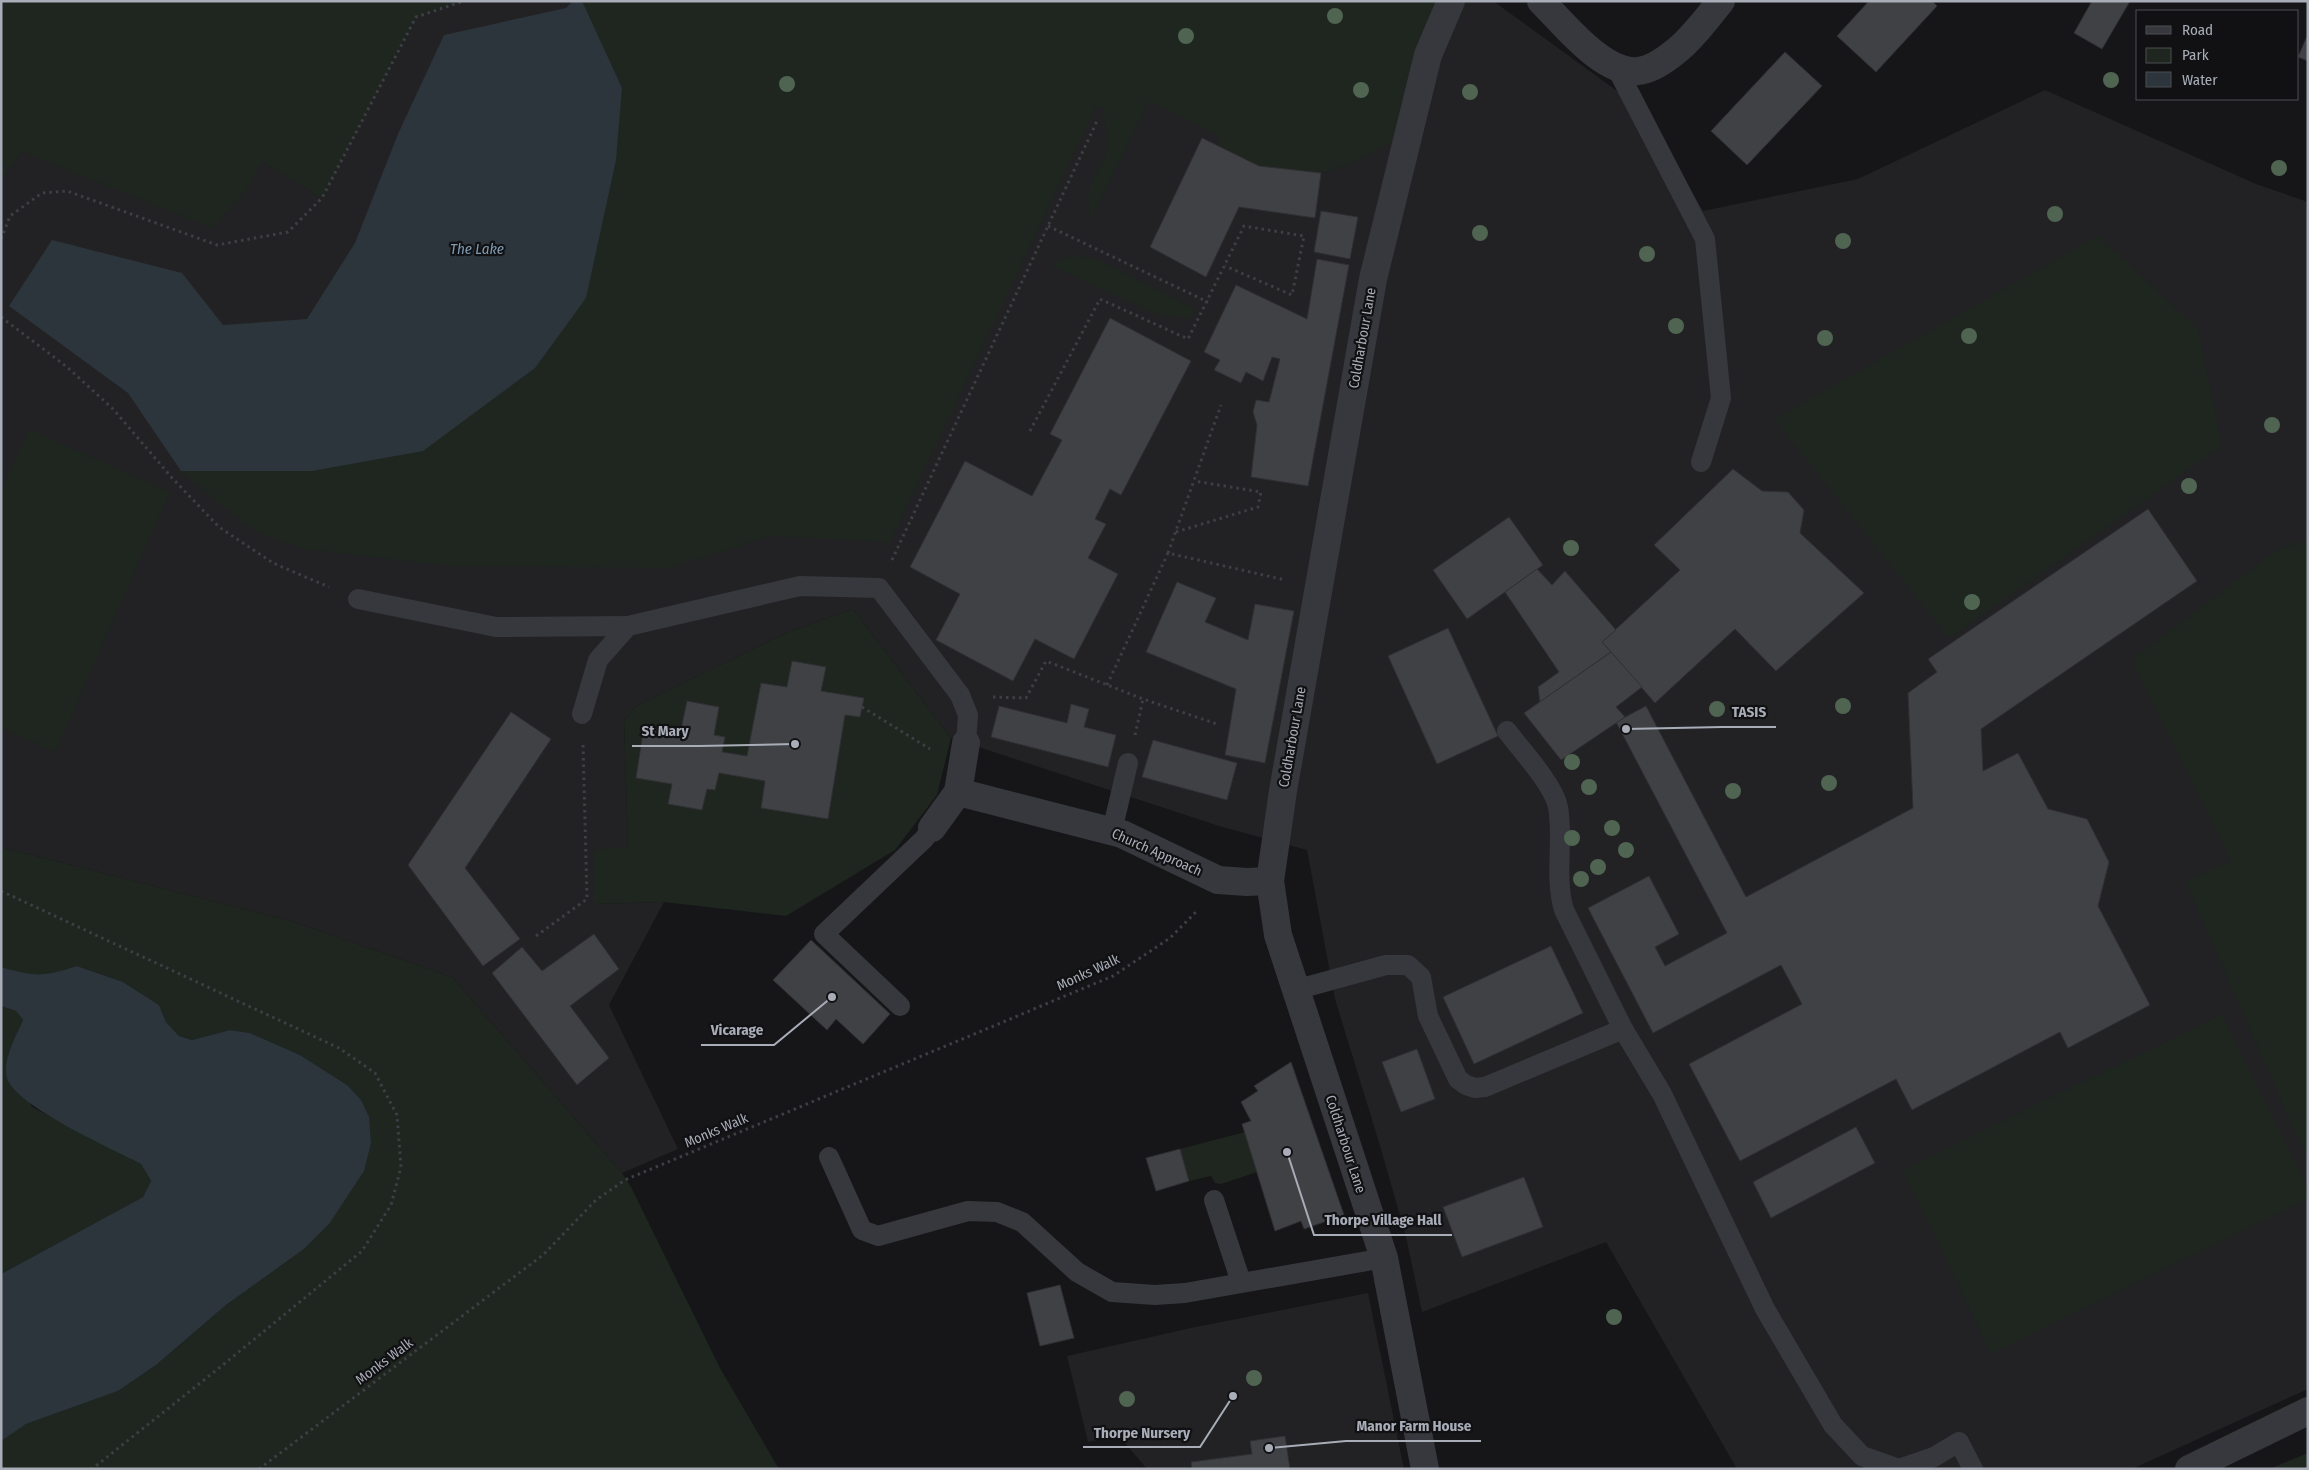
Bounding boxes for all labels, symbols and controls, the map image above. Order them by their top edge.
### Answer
legend [2136,10,2299,100]
text: Road [2182,21,2213,39]
text: Park [2182,46,2209,64]
text: Water [2182,71,2218,89]
water label: The Lake [450,240,504,258]
street label: Coldharbour Lane [1345,286,1380,390]
street label: Coldharbour Lane [1275,685,1310,789]
callout: TASIS [1722,697,1776,727]
text: TASIS [1732,703,1766,721]
callout: St Mary [632,716,699,746]
text: St Mary [641,722,689,740]
street label: Church Approach [1109,825,1205,880]
street label: Monks Walk [1054,950,1123,994]
callout: Vicarage [701,1015,774,1045]
text: Vicarage [710,1021,764,1039]
street label: Coldharbour Lane [1322,1093,1369,1195]
street label: Monks Walk [682,1109,751,1151]
callout: Thorpe Village Hall [1314,1205,1452,1235]
text: Thorpe Village Hall [1324,1211,1442,1229]
street label: Monks Walk [352,1334,417,1388]
callout: Manor Farm House [1346,1411,1481,1441]
callout: Thorpe Nursery [1083,1417,1200,1447]
text: Manor Farm House [1357,1417,1472,1435]
text: Thorpe Nursery [1094,1424,1191,1442]

